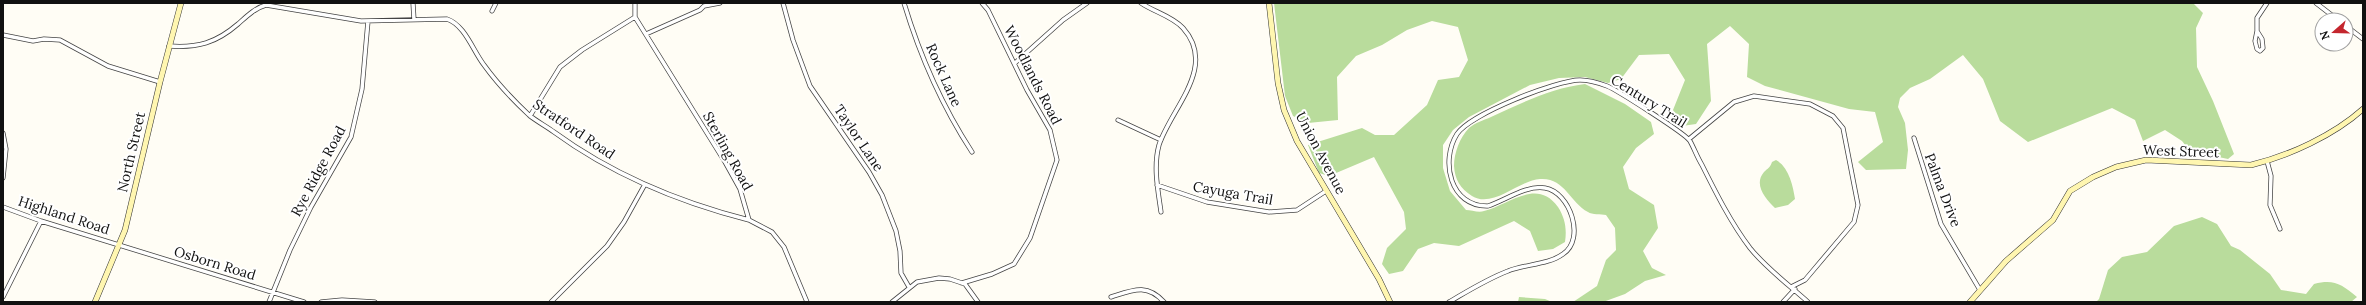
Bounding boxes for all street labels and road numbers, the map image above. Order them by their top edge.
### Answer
street label: Woodlands Road [1000,22,1066,128]
street label: Rock Lane [922,41,966,110]
street label: Century Trail [1608,70,1691,132]
street label: Stratford Road [530,95,618,163]
street label: Taylor Lane [830,101,888,175]
street label: North Street [113,109,149,194]
street label: Sterling Road [699,109,757,193]
street label: Union Avenue [1292,109,1350,198]
street label: Rye Ridge Road [287,123,349,219]
street label: West Street [2143,141,2220,161]
street label: Palma Drive [1921,150,1965,230]
street label: Cayuga Trail [1192,177,1275,209]
street label: Highland Road [16,192,112,238]
street label: Osborn Road [172,242,258,284]

